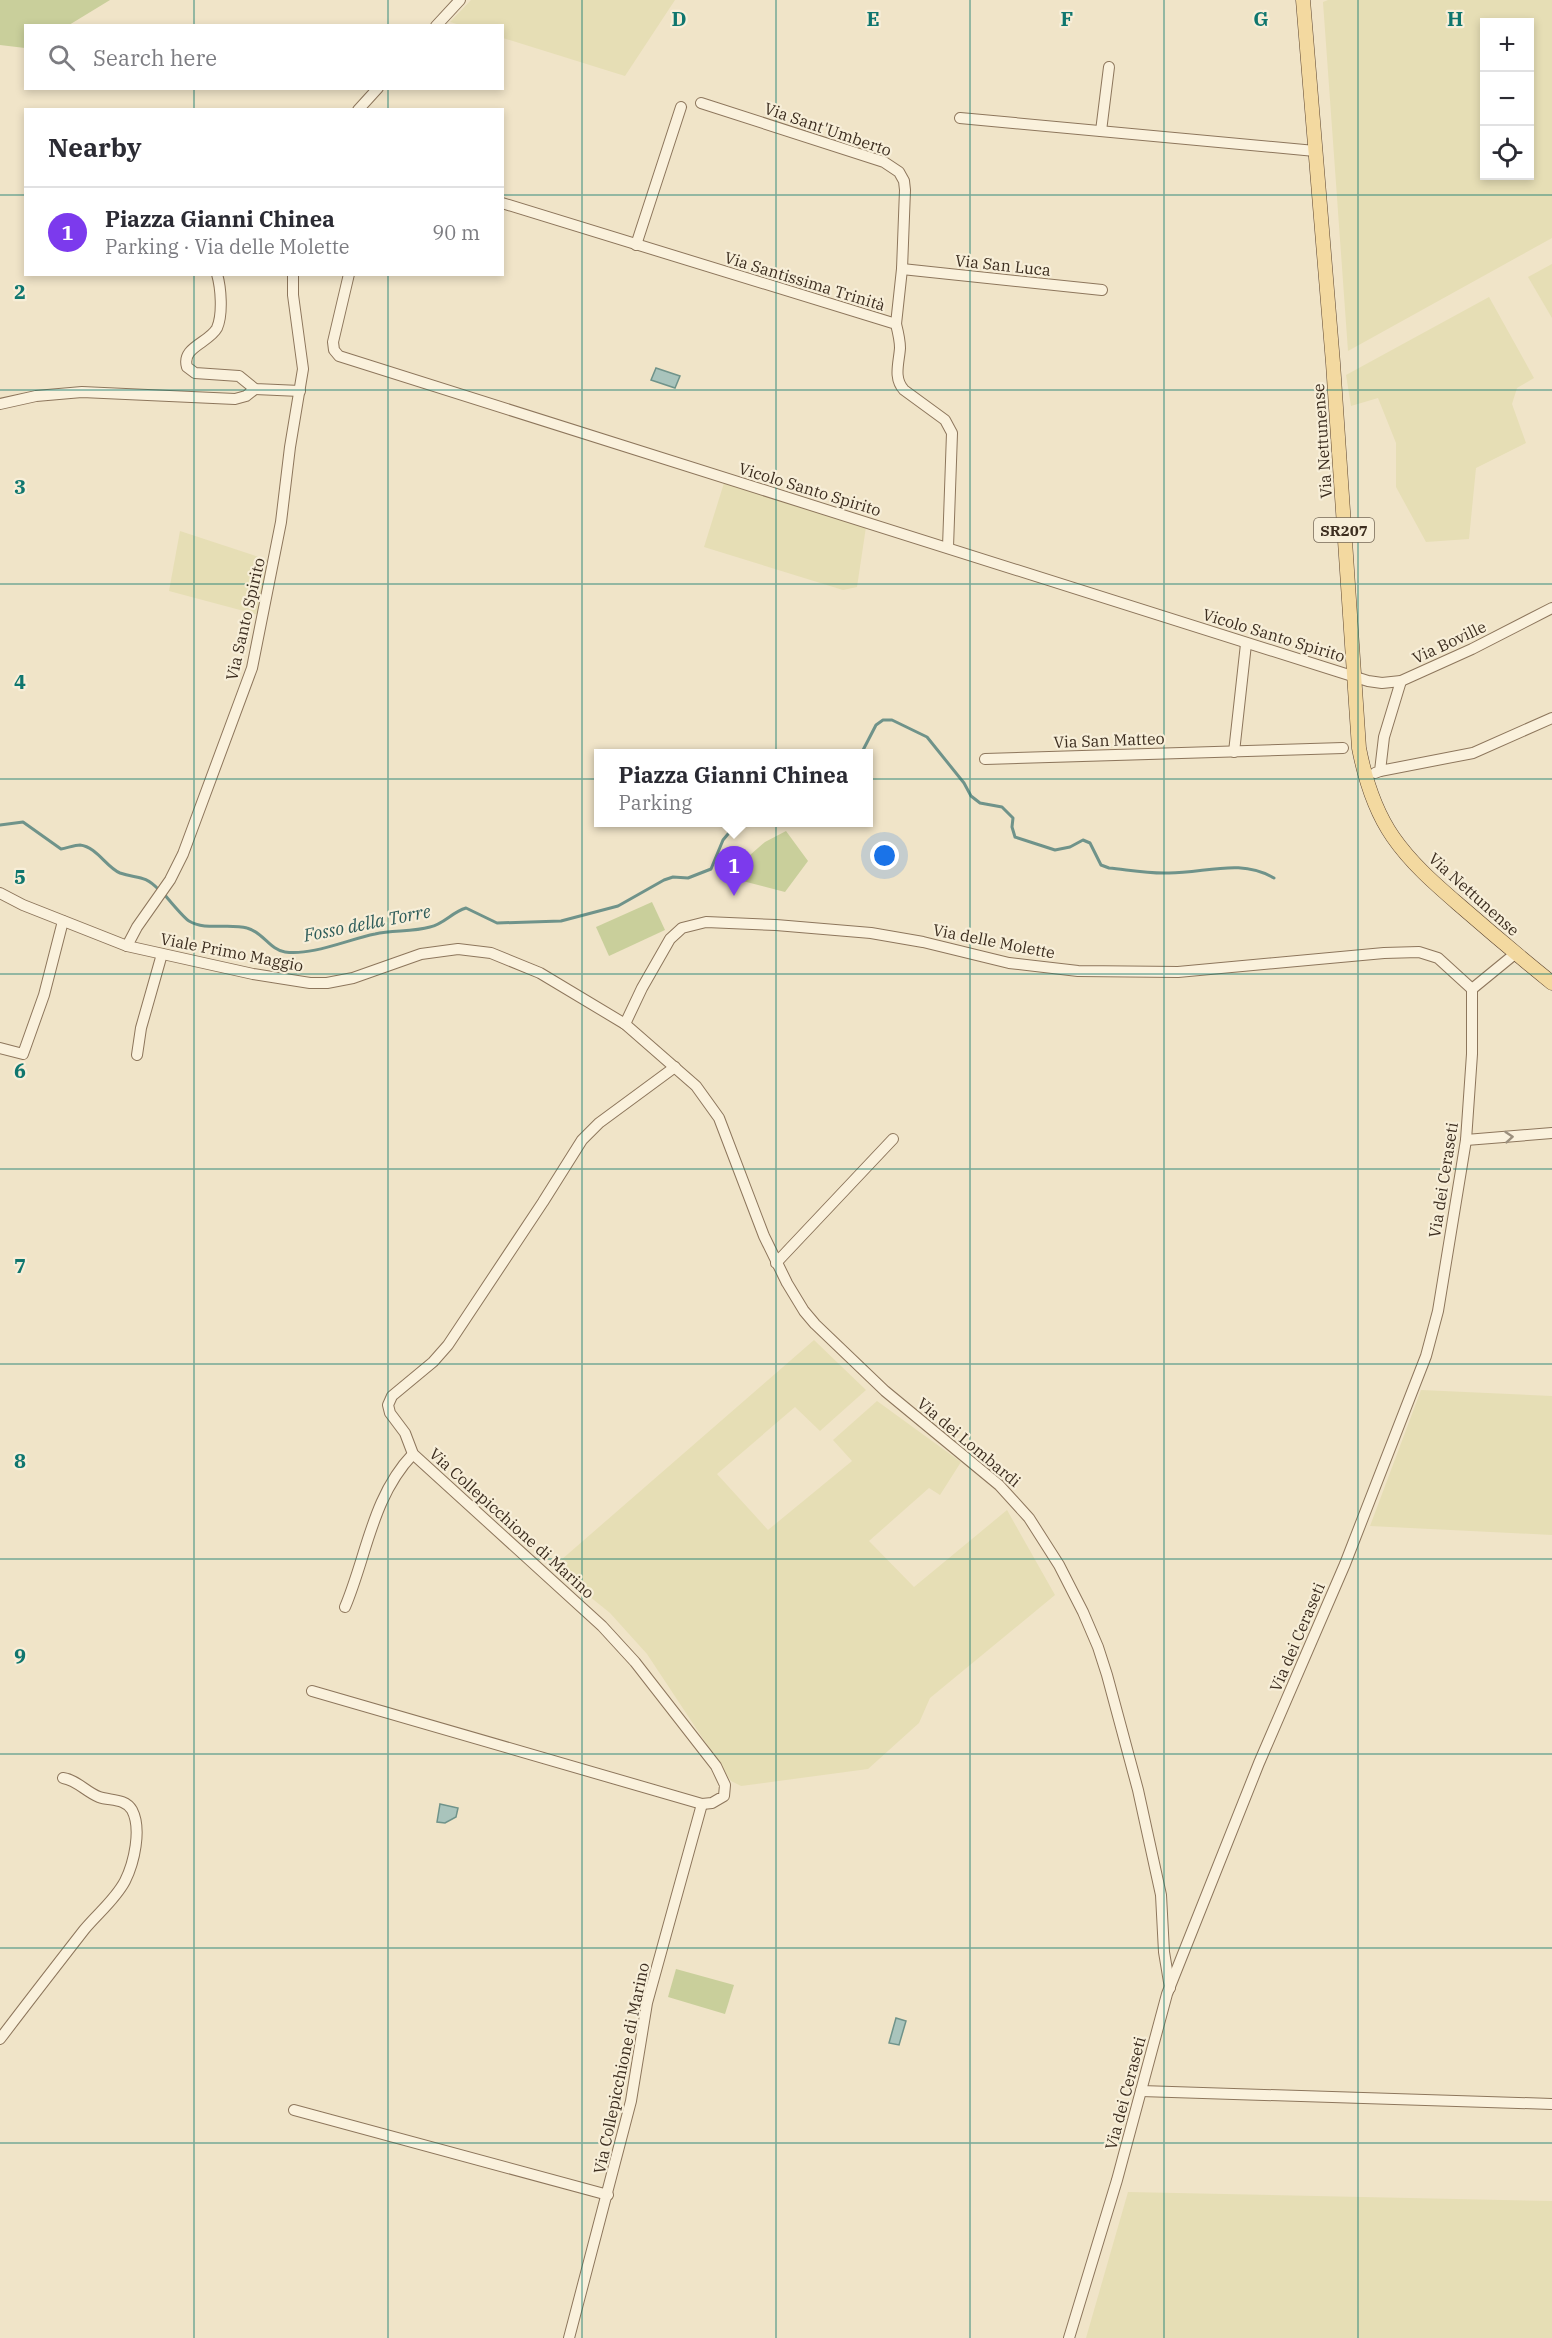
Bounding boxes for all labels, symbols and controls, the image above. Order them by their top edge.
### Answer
text: D [671,5,687,32]
text: E [866,5,880,32]
text: F [1061,5,1073,32]
text: G [1253,5,1269,32]
text: H [1447,5,1463,32]
map controls [1480,18,1534,180]
button: + [1480,18,1534,72]
search box [24,24,504,90]
icon: search [45,41,78,74]
text: Search here [93,43,217,72]
button: − [1480,72,1534,126]
street label: Via Sant'Umberto [762,98,894,160]
button: locate [1480,126,1534,180]
text: Nearby [48,130,142,164]
text: Piazza Gianni Chinea [105,204,335,233]
text: 1 [62,219,74,246]
text: 90 m [432,219,480,246]
text: Parking · Via delle Molette [105,233,349,260]
street label: Via Santissima Trinità [722,247,888,315]
street label: Via San Luca [954,250,1052,280]
text: 2 [14,278,26,305]
street label: Via Nettunense [1308,383,1336,499]
street label: Vicolo Santo Spirito [736,458,884,520]
text: 3 [14,473,26,500]
road number: SR207 [1314,518,1374,542]
street label: Via Santo Spirito [221,556,269,682]
street label: Vicolo Santo Spirito [1200,604,1348,666]
street label: Via Boville [1409,616,1489,668]
text: 4 [14,668,26,695]
street label: Via San Matteo [1053,728,1165,752]
popup [594,749,873,827]
text: Piazza Gianni Chinea [619,760,848,789]
text: Parking [619,789,692,816]
your location [870,841,899,870]
pin: 1 [714,846,754,896]
street label: Via Nettunense [1425,848,1523,940]
text: 5 [14,863,26,890]
water label: Fosso della Torre [301,899,432,947]
street label: Via delle Molette [931,919,1057,963]
street label: Viale Primo Maggio [159,928,305,976]
text: 6 [14,1057,26,1084]
street label: Via dei Ceraseti [1424,1121,1462,1239]
one-way arrow [1504,1131,1513,1144]
text: 7 [14,1252,26,1279]
street label: Via dei Lombardi [913,1393,1025,1491]
street label: Via Collepicchione di Marino [425,1443,599,1603]
text: 8 [14,1447,26,1474]
street label: Via dei Ceraseti [1265,1579,1329,1695]
text: 9 [14,1642,26,1669]
street label: Via Collepicchione di Marino [589,1961,653,2175]
street label: Via dei Ceraseti [1100,2034,1150,2152]

